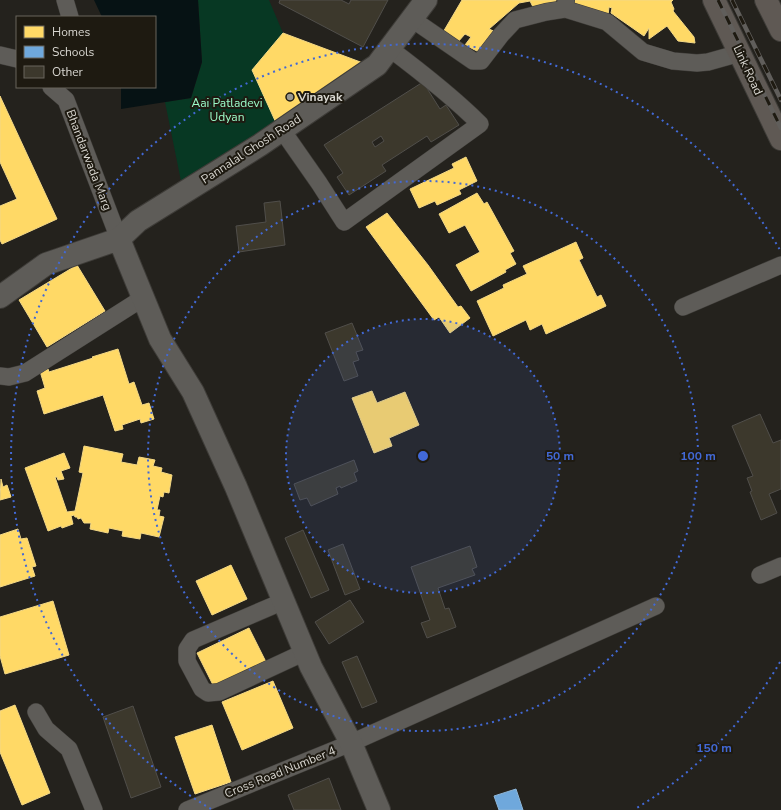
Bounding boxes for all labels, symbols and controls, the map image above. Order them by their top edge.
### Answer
legend [16,16,156,88]
text: Homes [52,24,90,40]
street label: Link Road [730,43,766,97]
text: Schools [52,44,95,60]
text: Other [52,64,84,80]
place label: Vinayak [297,89,343,105]
marker: Vinayak [285,92,295,102]
park label: Aai Patladevi Udyan [191,95,263,125]
street label: Bhandarwada Marg [62,107,116,213]
street label: Pannalal Ghosh Road [198,111,304,187]
text: 50 m [546,448,574,464]
text: 100 m [680,448,716,464]
centre of rings [416,449,430,463]
text: 150 m [696,740,732,756]
street label: Cross Road Number 4 [222,742,338,802]

